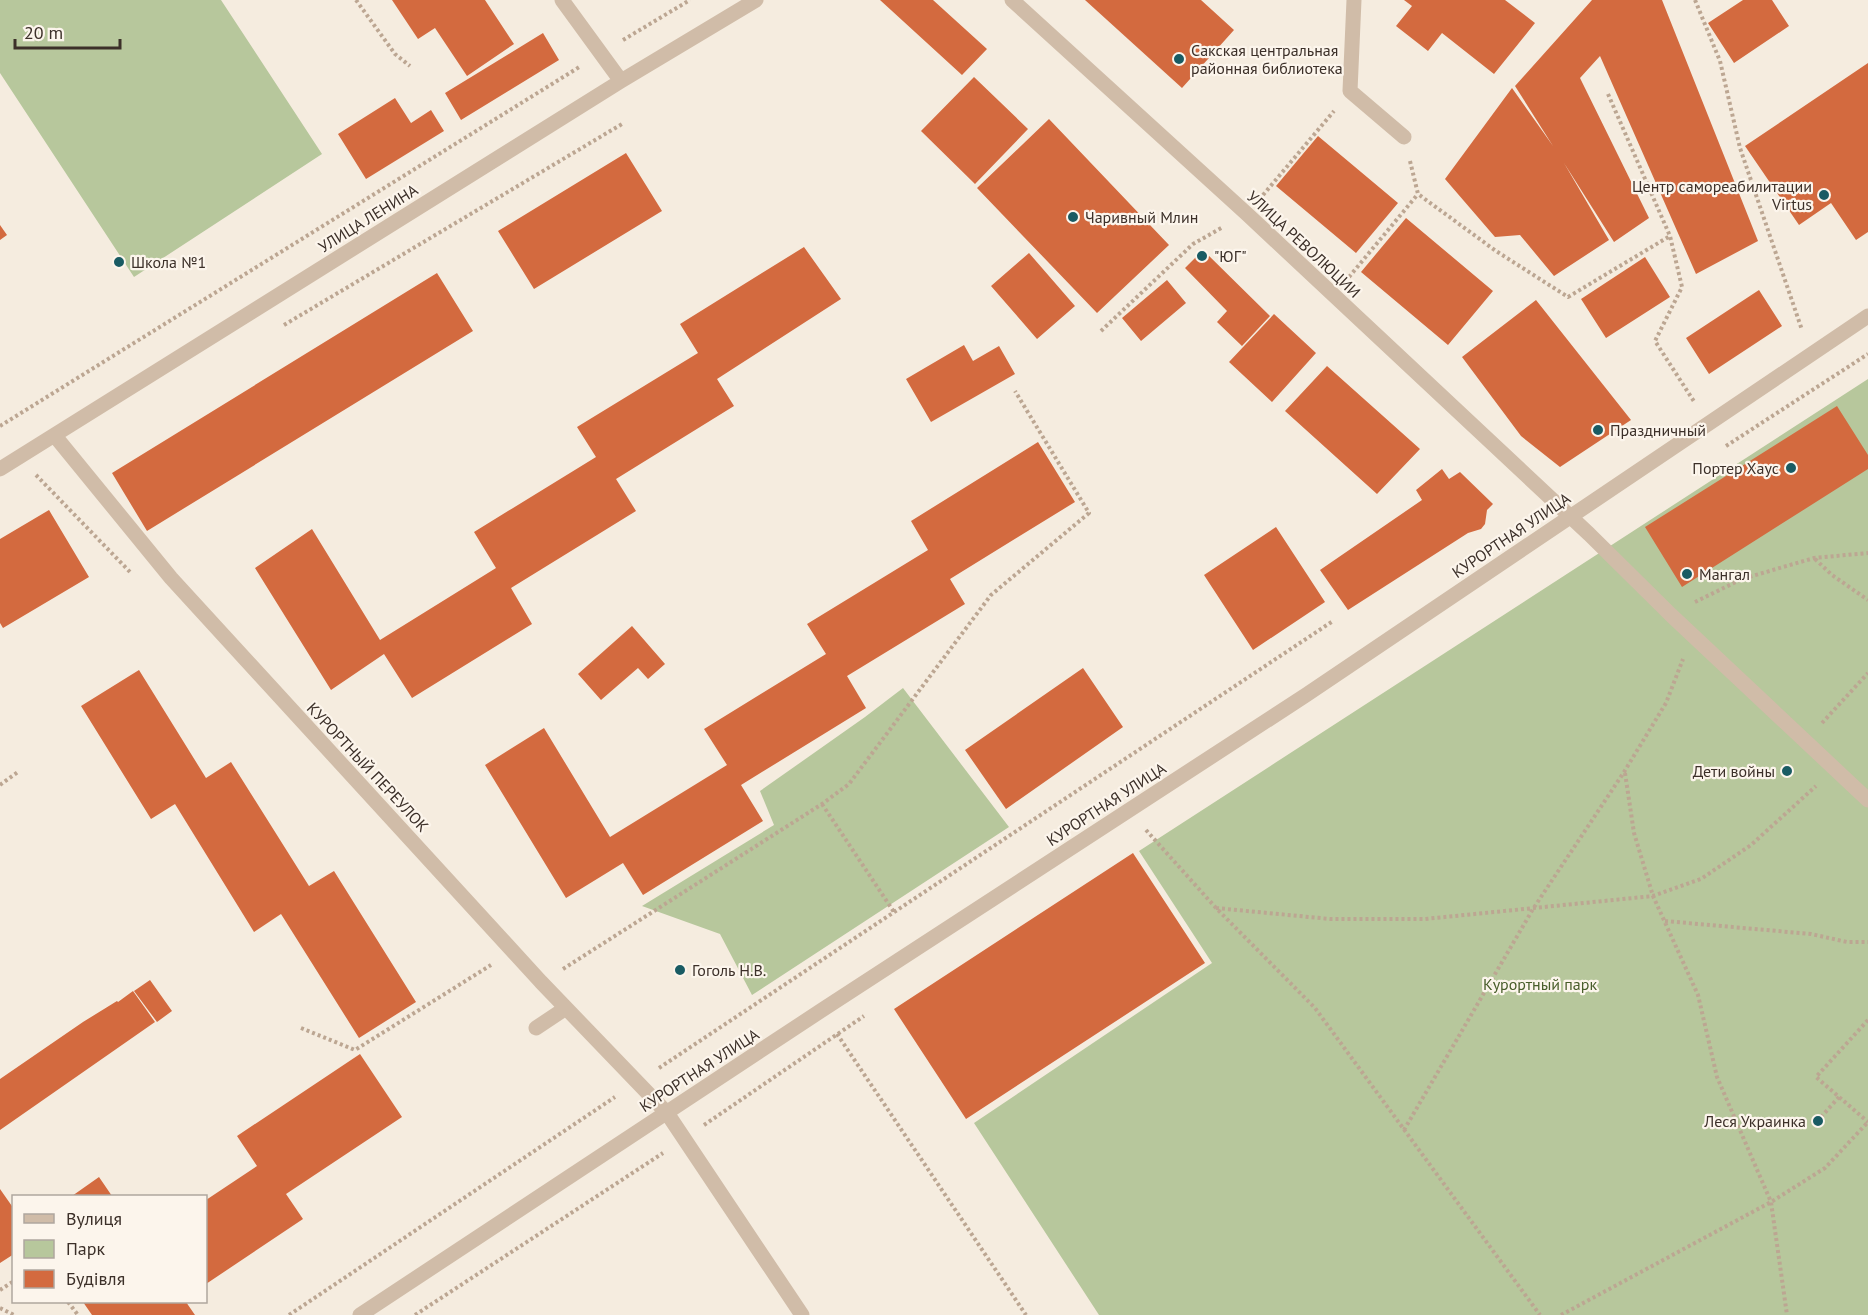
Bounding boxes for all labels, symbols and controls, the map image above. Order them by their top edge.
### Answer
scale bar [15,12,120,50]
text: 20 m [24,21,63,44]
place label: Сакская центральная районная библиотека [1191,40,1343,78]
marker: Сакская центральная районная библиотека [1172,52,1186,66]
place label: Центр самореабилитации Virtus [1632,176,1812,214]
street label: УЛИЦА ЛЕНИНА [315,179,422,257]
street label: УЛИЦА РЕВОЛЮЦИИ [1243,186,1365,302]
marker: Центр самореабилитации Virtus [1817,188,1831,202]
place label: Чаривный Млин [1085,207,1198,227]
marker: Чаривный Млин [1066,210,1080,224]
place label: "ЮГ" [1214,246,1247,266]
marker: "ЮГ" [1195,249,1209,263]
place label: Школа №1 [131,252,206,272]
marker: Школа №1 [112,255,126,269]
place label: Праздничный [1610,420,1706,440]
marker: Праздничный [1591,423,1605,437]
place label: Портер Хаус [1692,458,1779,478]
marker: Портер Хаус [1784,461,1798,475]
street label: КУРОРТНАЯ УЛИЦА [1448,488,1574,582]
place label: Мангал [1699,564,1750,584]
marker: Мангал [1680,567,1694,581]
street label: КУРОРТНЫЙ ПЕРЕУЛОК [303,698,433,836]
street label: КУРОРТНАЯ УЛИЦА [1043,758,1170,850]
place label: Дети войны [1693,761,1775,781]
marker: Дети войны [1780,764,1794,778]
place label: Гоголь Н.В. [692,960,766,980]
marker: Гоголь Н.В. [673,963,687,977]
park label: Курортный парк [1483,974,1597,994]
street label: КУРОРТНАЯ УЛИЦА [636,1024,763,1116]
place label: Леся Украинка [1703,1111,1806,1131]
marker: Леся Украинка [1811,1114,1825,1128]
legend [12,1195,207,1303]
text: Вулиця [66,1207,122,1230]
text: Парк [66,1237,106,1260]
text: Будівля [66,1267,125,1290]

